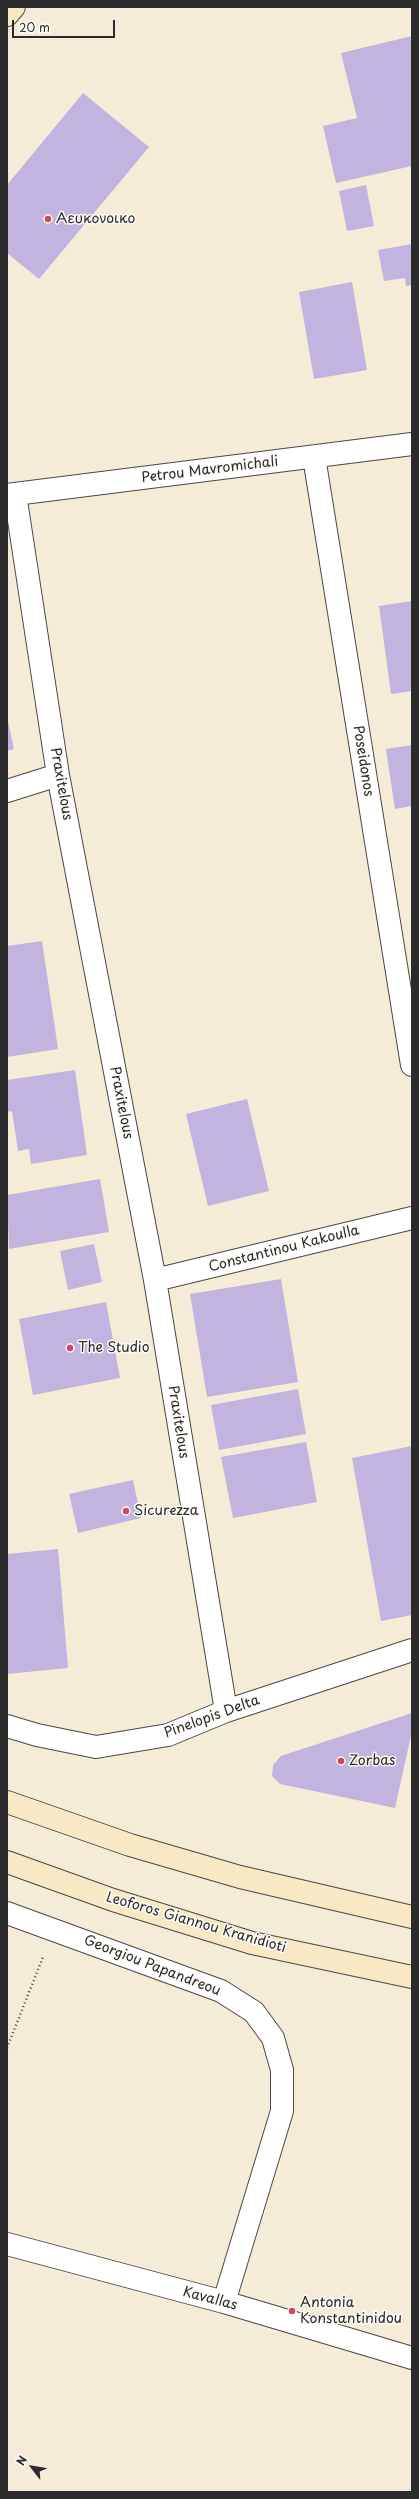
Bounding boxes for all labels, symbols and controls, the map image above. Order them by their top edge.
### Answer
scale bar [14,12,117,38]
text: 20 m [19,18,50,36]
place label: Αευκονοικο [56,211,135,227]
marker: Αευκονοικο [43,214,53,224]
street label: Petrou Mavromichali [141,453,279,487]
street label: Poseidonos [349,724,377,798]
street label: Praxitelous [46,746,76,822]
street label: Praxitelous [106,1065,136,1141]
street label: Constantinou Kakoulla [207,1222,361,1276]
place label: The Studio [78,1340,149,1356]
marker: The Studio [65,1343,75,1353]
street label: Praxitelous [164,1384,192,1460]
place label: Sicurezza [134,1503,198,1519]
marker: Sicurezza [121,1506,131,1516]
street label: Pinelopis Delta [162,1692,262,1742]
place label: Zorbas [349,1753,395,1769]
marker: Zorbas [336,1756,346,1766]
street label: Leoforos Giannou Kranidioti [104,1889,288,1957]
street label: Georgiou Papandreou [81,1932,223,2000]
street label: Kavallas [181,2284,239,2314]
place label: Antonia Konstantinidou [300,2295,402,2328]
marker: Antonia Konstantinidou [287,2306,297,2316]
north arrow [12,2447,52,2487]
text: N [12,2452,31,2469]

